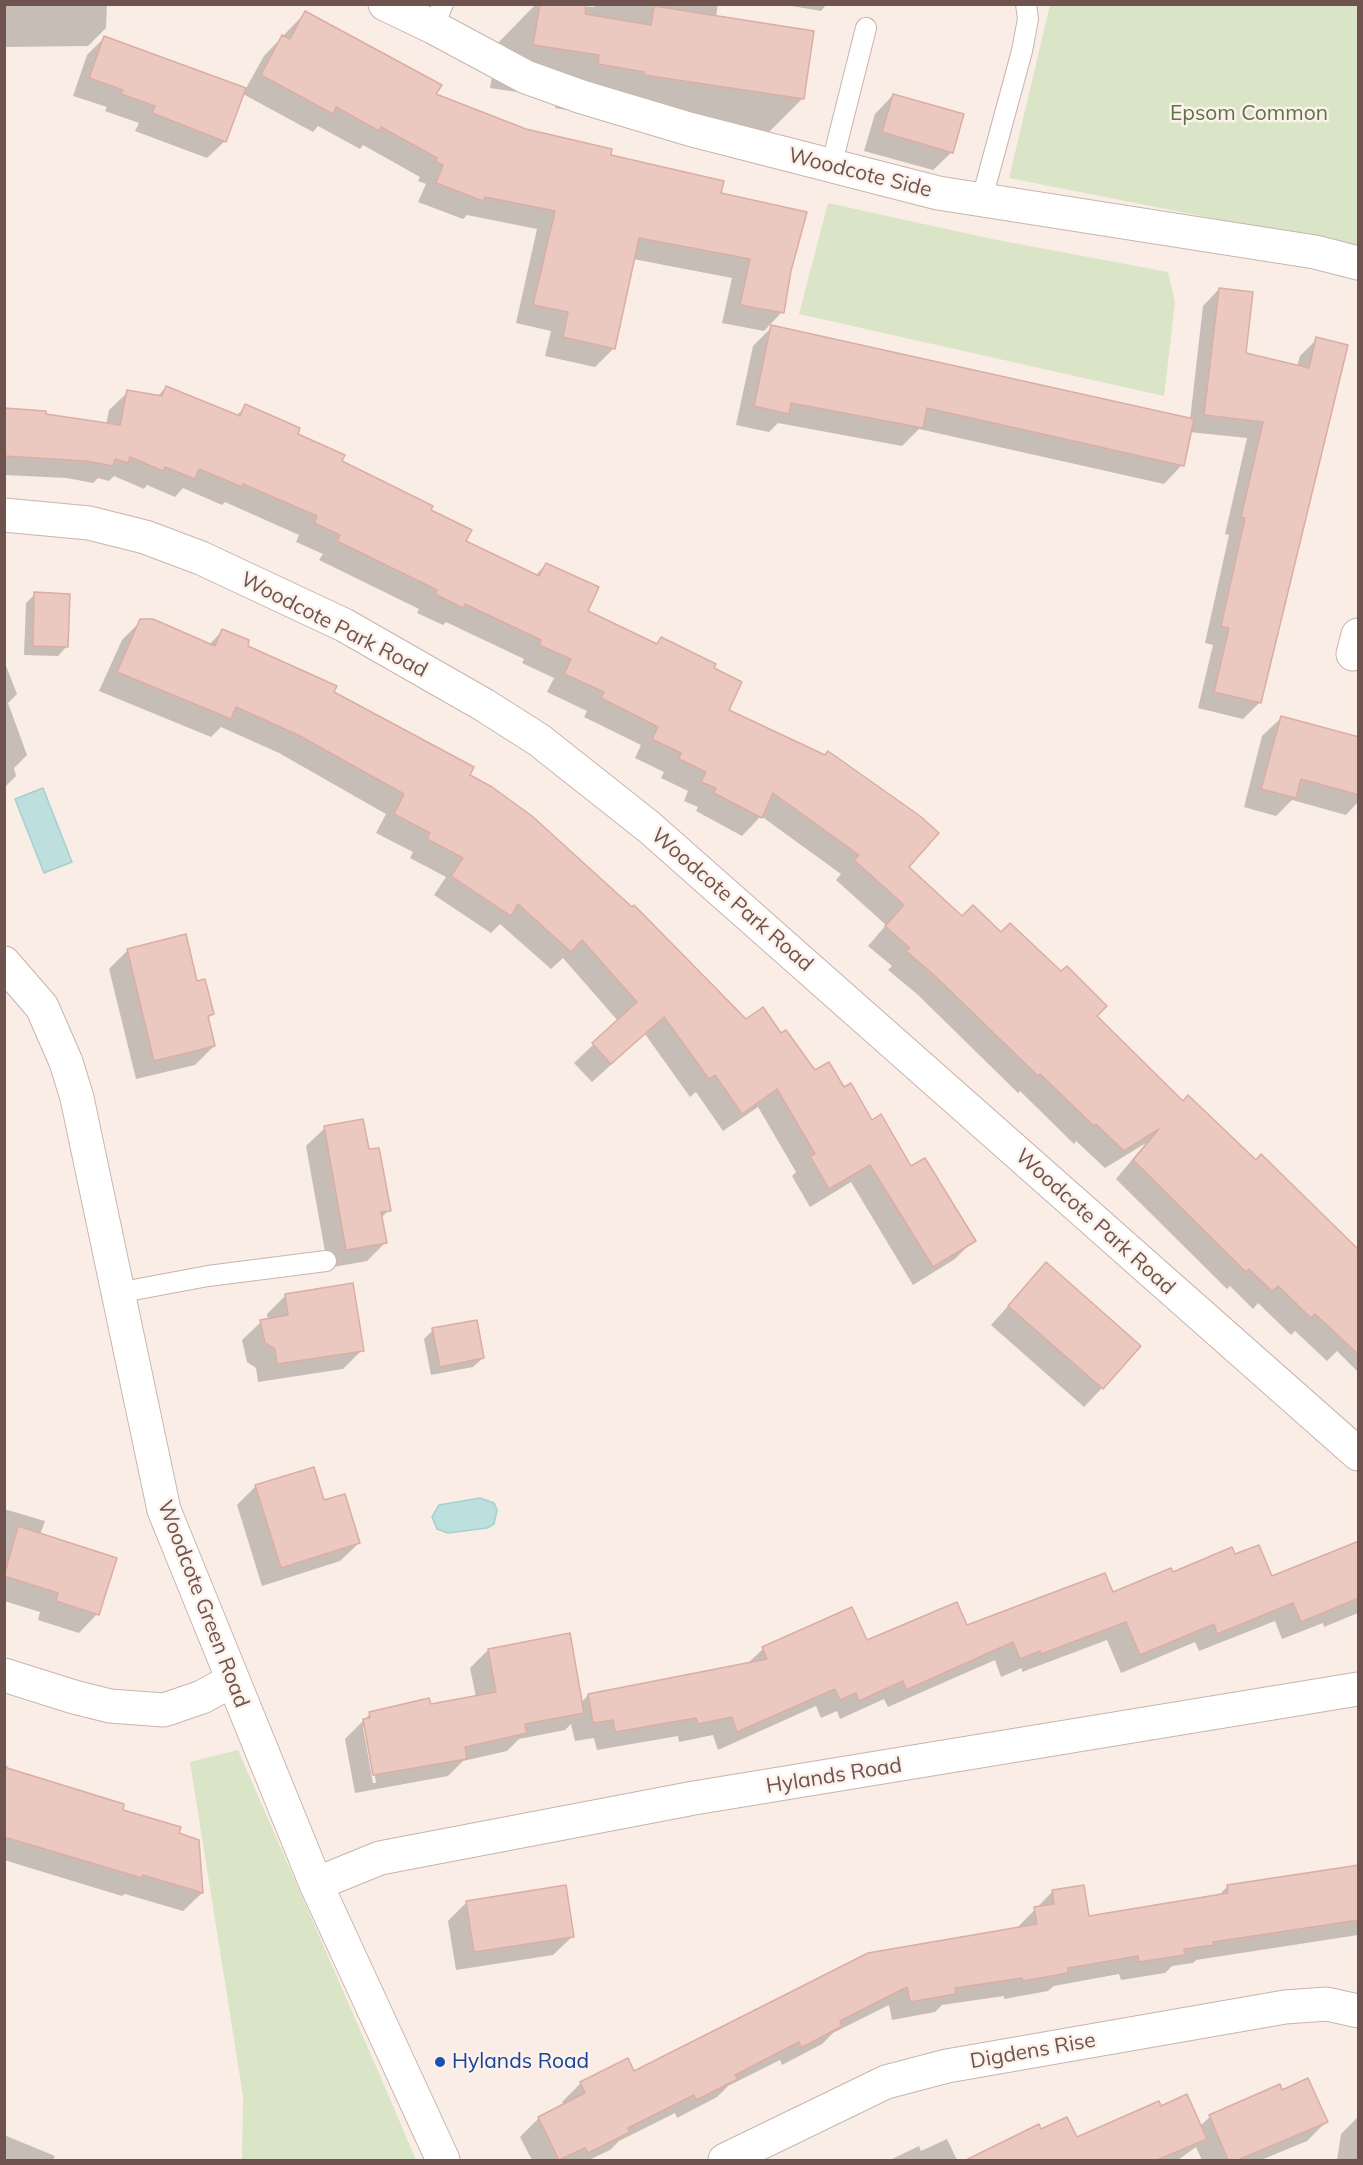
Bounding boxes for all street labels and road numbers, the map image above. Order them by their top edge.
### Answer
street label: Woodcote Side [786,143,934,203]
street label: Woodcote Park Road [236,567,432,683]
street label: Woodcote Park Road [646,823,818,977]
street label: Woodcote Park Road [1010,1144,1180,1300]
street label: Woodcote Green Road [152,1497,254,1711]
street label: Hylands Road [764,1753,904,1799]
street label: Digdens Rise [968,2028,1098,2074]

